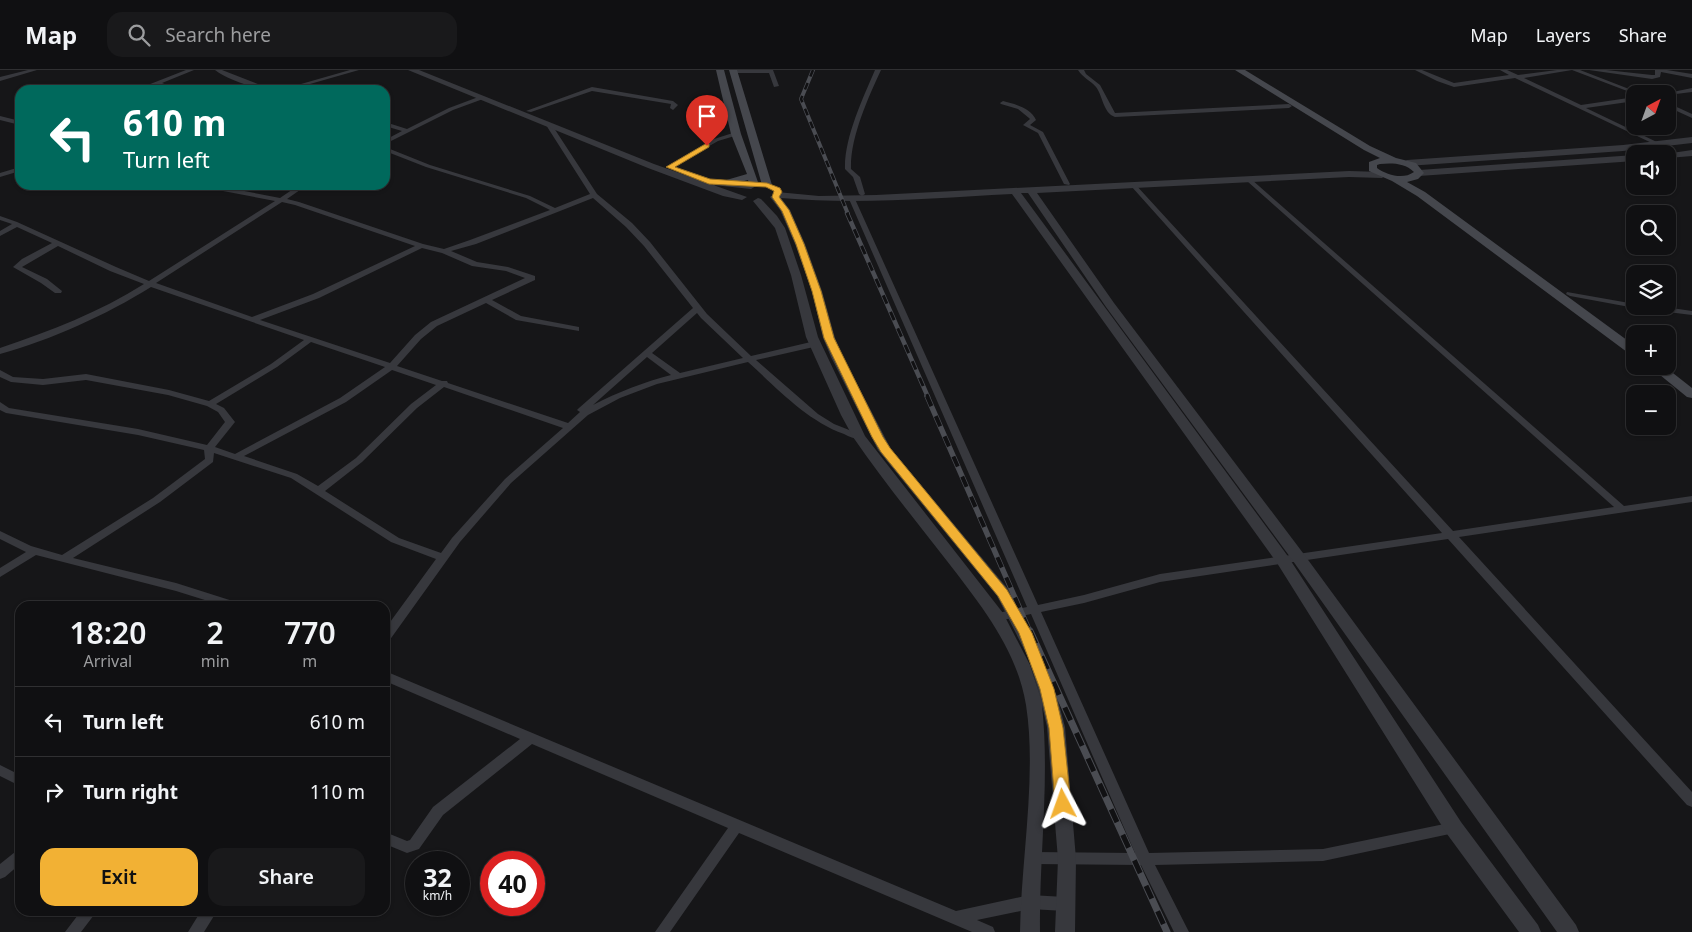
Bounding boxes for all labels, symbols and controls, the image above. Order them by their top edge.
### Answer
search box [107,12,457,57]
text: Map [25,18,77,51]
icon: search [125,21,153,49]
text: Search here [165,22,271,48]
text: Map [1470,23,1508,47]
text: Layers [1536,23,1591,47]
text: Share [1619,23,1667,47]
north arrow [1626,85,1676,135]
map controls [1626,85,1676,435]
pin [686,95,728,146]
text: 610 m [123,99,226,146]
icon: arrive [693,102,721,130]
icon: left [40,105,105,170]
text: Turn left [123,144,210,174]
button: sound [1626,145,1676,195]
button: search [1626,205,1676,255]
button: layers [1626,265,1676,315]
button: + [1626,325,1676,375]
button: − [1626,385,1676,435]
text: 18:20 [69,612,146,653]
text: 2 [207,612,224,653]
text: 770 [284,612,336,653]
text: Arrival [83,650,132,672]
text: min [201,650,230,672]
text: m [302,650,317,672]
icon: left [40,708,68,736]
text: Turn left [83,709,164,735]
text: 610 m [310,709,365,735]
position arrow [1036,777,1088,829]
icon: right [40,778,68,806]
text: Turn right [83,779,178,805]
text: 110 m [310,779,365,805]
button: Exit [40,848,198,906]
button: Share [208,848,365,906]
speed limit sign: 40 [480,851,545,916]
text: 32 [423,860,452,894]
text: km/h [423,887,452,904]

